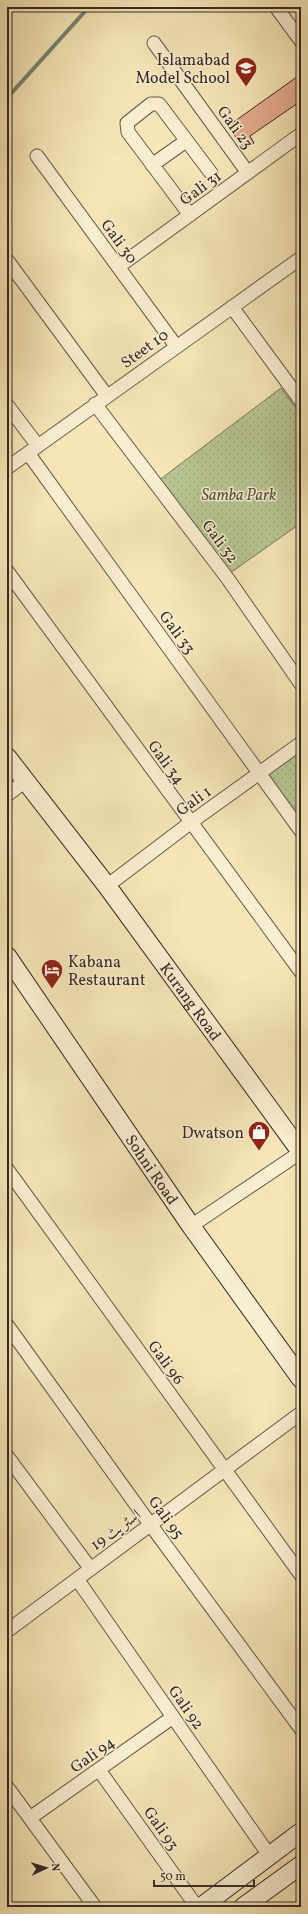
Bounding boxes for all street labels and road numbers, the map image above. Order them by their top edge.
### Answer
street label: Gali 23 [211,102,258,154]
street label: Gali 31 [176,166,227,211]
street label: Gali 30 [95,215,142,269]
street label: Steet 10 [117,325,174,374]
street label: Gali 32 [196,516,243,568]
street label: Gali 33 [153,607,200,659]
street label: Gali 34 [142,736,189,790]
street label: Gali 1 [172,781,216,822]
street label: Kurang Road [154,959,225,1046]
street label: Sohni Road [119,1131,182,1210]
street label: Gali 96 [142,1337,189,1390]
street label: Gali 95 [142,1492,188,1544]
street label: اسٹریٹ 19 [86,1505,146,1556]
street label: Gali 92 [162,1682,209,1735]
street label: Gali 94 [66,1732,120,1779]
street label: Gali 93 [137,1803,183,1855]

